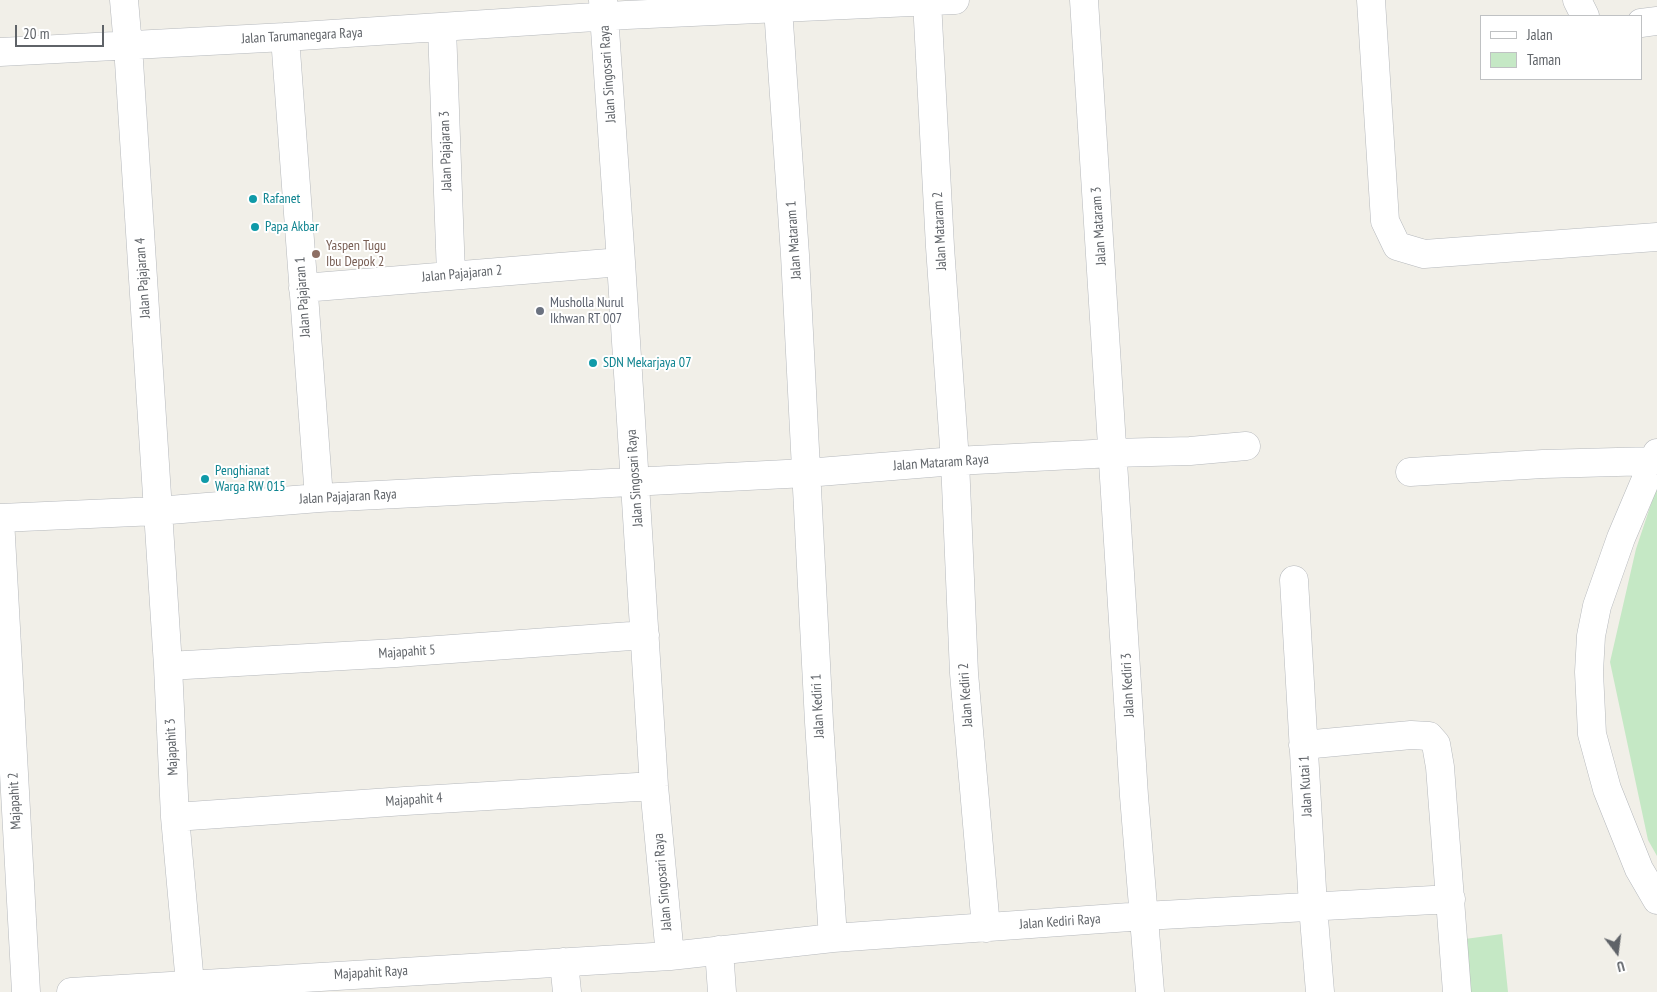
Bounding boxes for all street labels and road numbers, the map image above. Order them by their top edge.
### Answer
street label: Jalan Tarumanegara Raya [241,24,363,48]
street label: Jalan Singosari Raya [596,25,620,123]
street label: Jalan Pajajaran 3 [436,110,456,192]
street label: Jalan Mataram 3 [1088,186,1110,266]
street label: Jalan Mataram 2 [930,191,950,271]
street label: Jalan Mataram 1 [783,200,805,280]
street label: Jalan Pajajaran 4 [132,237,154,319]
street label: Jalan Pajajaran 1 [292,256,314,338]
street label: Jalan Pajajaran 2 [421,262,503,286]
street label: Jalan Singosari Raya [623,429,647,527]
street label: Jalan Mataram Raya [893,451,989,475]
street label: Jalan Pajajaran Raya [299,486,397,508]
street label: Majapahit 5 [378,642,436,662]
street label: Jalan Kediri 3 [1118,652,1138,718]
street label: Jalan Kediri 2 [955,662,977,728]
street label: Jalan Kediri 1 [808,673,828,739]
street label: Majapahit 3 [162,718,182,776]
street label: Jalan Kutai 1 [1296,755,1316,817]
street label: Majapahit 2 [5,772,25,830]
street label: Majapahit 4 [385,790,443,810]
street label: Jalan Singosari Raya [650,833,676,931]
street label: Jalan Kediri Raya [1019,911,1101,933]
street label: Majapahit Raya [334,963,408,983]

